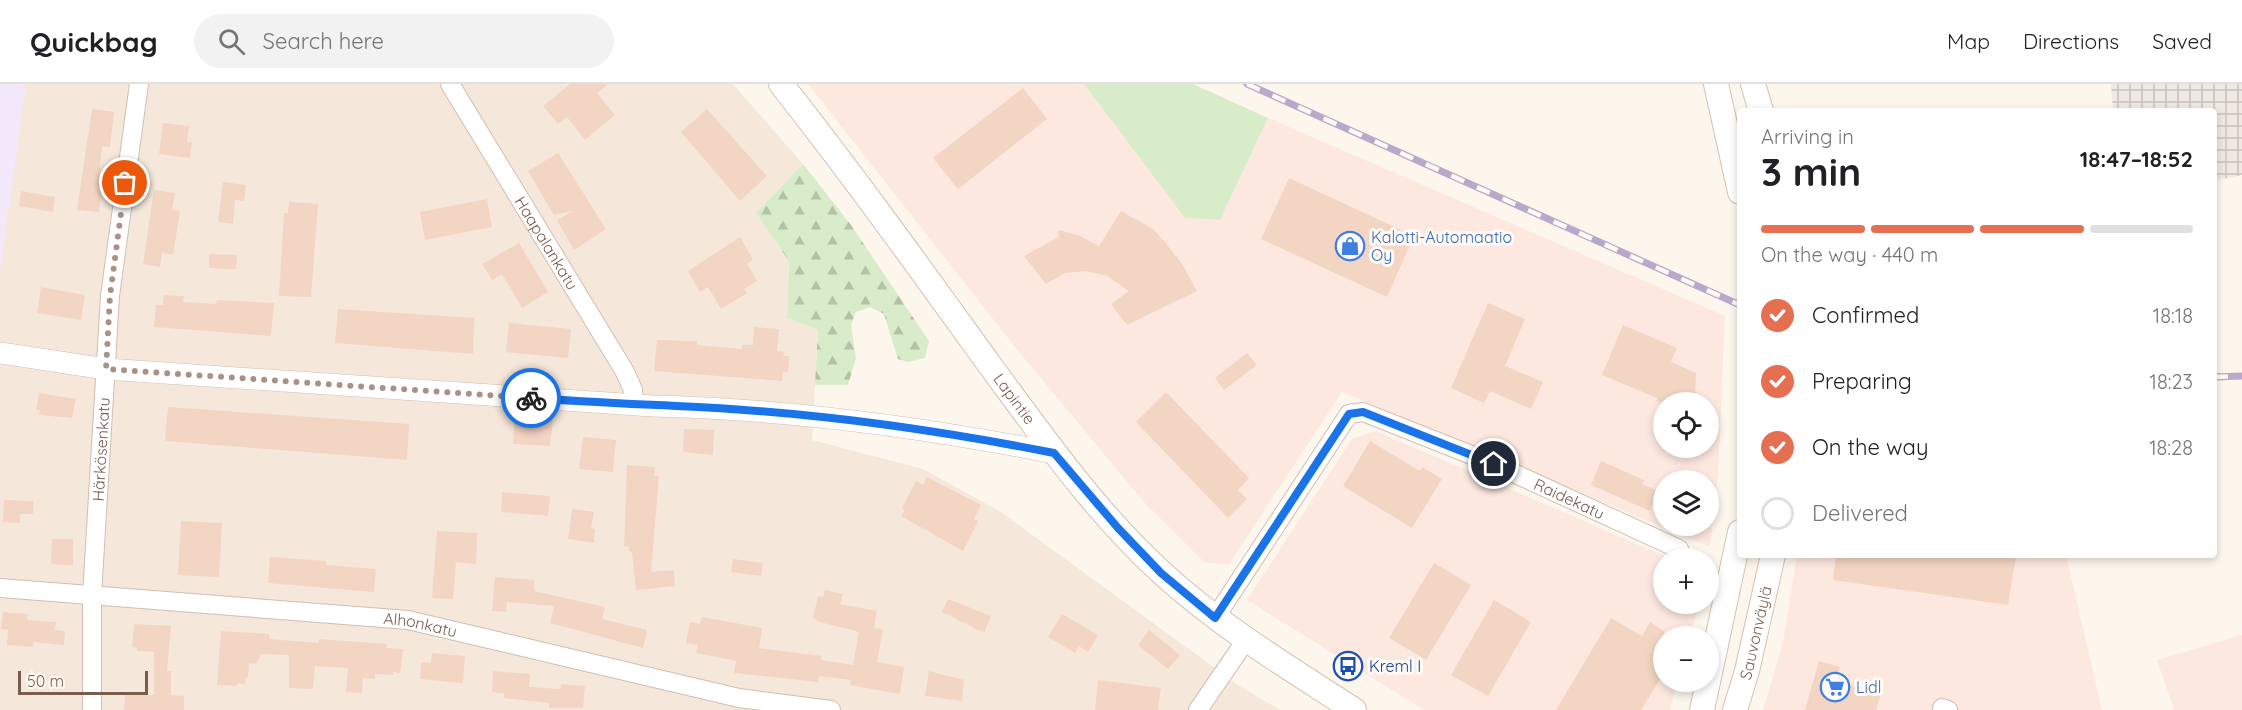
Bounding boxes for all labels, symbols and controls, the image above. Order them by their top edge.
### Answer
search box [194,14,614,68]
text: Quickbag [30,24,158,59]
icon: search [215,25,248,58]
text: Search here [263,27,384,55]
text: Map [1947,28,1990,54]
text: Directions [2023,28,2119,54]
text: Saved [2152,28,2212,54]
text: Arriving in [1761,124,1854,149]
text: 18:47–18:52 [2080,145,2193,173]
text: 3 min [1761,147,1861,196]
pin [99,157,150,208]
icon: bag [108,166,141,199]
street label: Haapalankatu [511,193,583,293]
place label: Kalotti-Automaatio Oy [1371,227,1512,265]
shop icon: Kalotti-Automaatio Oy [1334,230,1366,262]
text: On the way · 440 m [1761,242,1938,267]
icon: check [1761,299,1794,332]
text: Confirmed [1812,301,1919,329]
text: 18:18 [2153,303,2193,328]
icon: check [1761,365,1794,398]
text: Preparing [1812,367,1912,395]
courier [501,368,561,428]
street label: Lapintie [989,369,1040,428]
text: 18:23 [2150,369,2193,394]
icon: bike [515,382,548,415]
map controls [1653,392,1719,692]
button: locate [1653,392,1719,458]
street label: Härkösenkatu [88,397,114,502]
icon: check [1761,431,1794,464]
text: On the way [1812,433,1928,461]
text: 18:28 [2149,435,2193,460]
pin [1468,438,1519,489]
icon: home [1477,447,1510,480]
button: layers [1653,470,1719,536]
street label: Raidekatu [1531,474,1608,523]
text: Delivered [1812,499,1908,527]
button: + [1653,548,1719,614]
street label: Sauvonväylä [1735,584,1776,682]
street label: Alhonkatu [383,608,459,641]
button: − [1653,626,1719,692]
bus stop icon: Kreml I [1332,650,1364,682]
place label: Kreml I [1369,656,1421,676]
scale bar [18,668,148,696]
text: 50 m [27,671,64,691]
supermarket icon: Lidl [1819,671,1851,703]
place label: Lidl [1856,677,1881,697]

